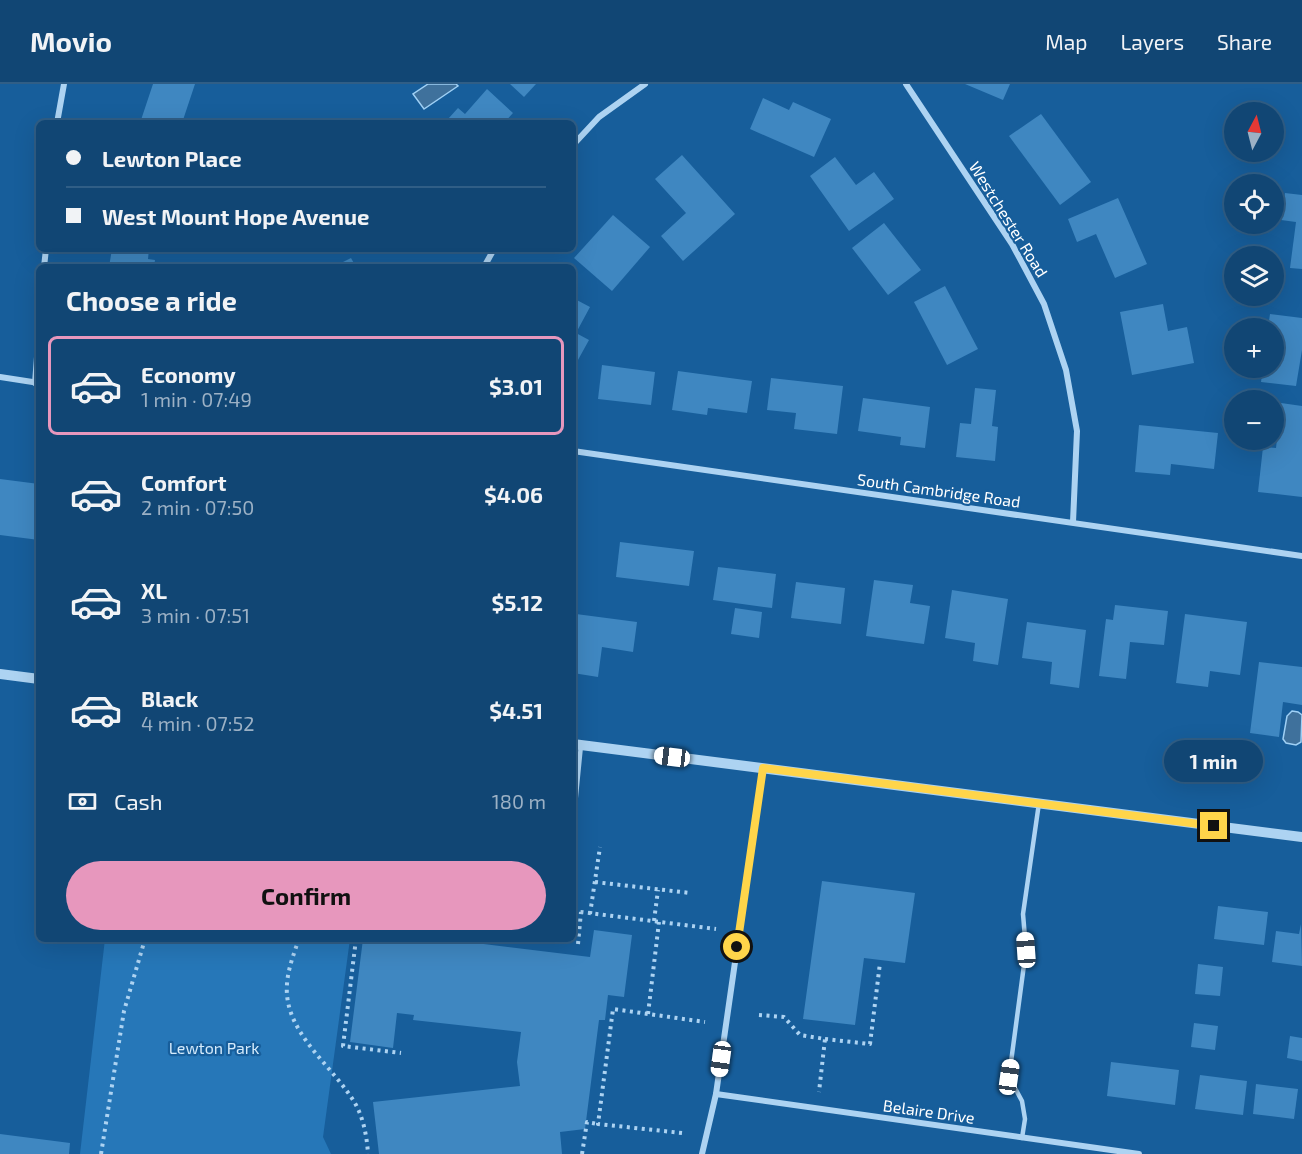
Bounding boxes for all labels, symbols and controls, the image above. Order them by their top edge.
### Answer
text: Movio [30,24,112,58]
text: Map [1045,29,1087,54]
text: Layers [1120,29,1184,54]
text: Share [1217,29,1272,54]
north arrow [1224,102,1284,162]
map controls [1224,102,1284,450]
text: Lewton Place [102,145,242,171]
street label: Westchester Road [966,158,1052,280]
button: locate [1224,174,1284,234]
text: West Mount Hope Avenue [102,203,369,229]
button: layers [1224,246,1284,306]
text: Choose a ride [66,284,237,316]
button: + [1224,318,1284,378]
icon: car [69,359,123,413]
text: Economy [141,361,236,387]
text: $3.01 [489,373,543,399]
text: 1 min · 07:49 [141,387,252,411]
button: − [1224,390,1284,450]
icon: car [69,467,123,521]
text: Comfort [141,469,226,495]
street label: South Cambridge Road [856,469,1022,511]
text: $4.06 [484,481,543,507]
text: 2 min · 07:50 [141,495,254,519]
icon: car [69,575,123,629]
text: XL [141,577,167,603]
text: $5.12 [491,589,543,615]
text: 3 min · 07:51 [141,603,250,627]
icon: car [69,683,123,737]
text: Black [141,685,198,711]
text: $4.51 [489,697,543,723]
text: 4 min · 07:52 [141,711,254,735]
callout: 1 min [1164,739,1264,781]
car [653,746,691,768]
text: 1 min [1189,749,1238,773]
icon: cash [66,785,99,818]
text: Cash [114,788,163,814]
text: 180 m [492,789,546,813]
route end [1200,812,1227,839]
button: Confirm [66,861,546,930]
car [1016,931,1036,969]
route start [723,933,750,960]
park label: Lewton Park [169,1038,259,1057]
car [710,1040,732,1078]
car [998,1058,1020,1096]
street label: Belaire Drive [882,1095,976,1127]

